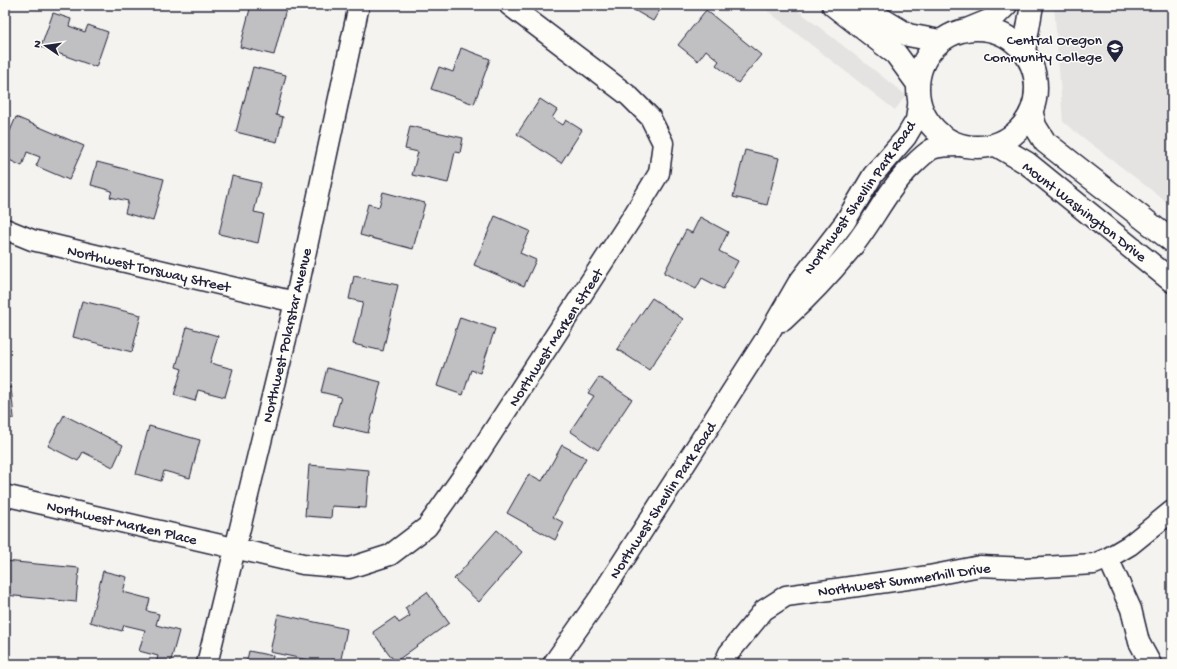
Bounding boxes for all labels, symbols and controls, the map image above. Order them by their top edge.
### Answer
north arrow [26,26,66,66]
place label: Central Oregon Community College [984,32,1102,67]
school or university icon: Central Oregon Community College [1105,38,1125,63]
text: N [32,39,45,49]
street label: Northwest Shevlin Park Road [801,117,921,278]
street label: Mount Washington Drive [1018,158,1150,267]
street label: Northwest Torsway Street [65,242,234,298]
street label: Northwest Polarstar Avenue [259,246,317,424]
street label: Northwest Marken Street [505,264,609,410]
street label: Northwest Shevlin Park Road [606,418,722,583]
street label: Northwest Marken Place [45,498,199,550]
street label: Northwest Summerhill Drive [817,560,992,602]

